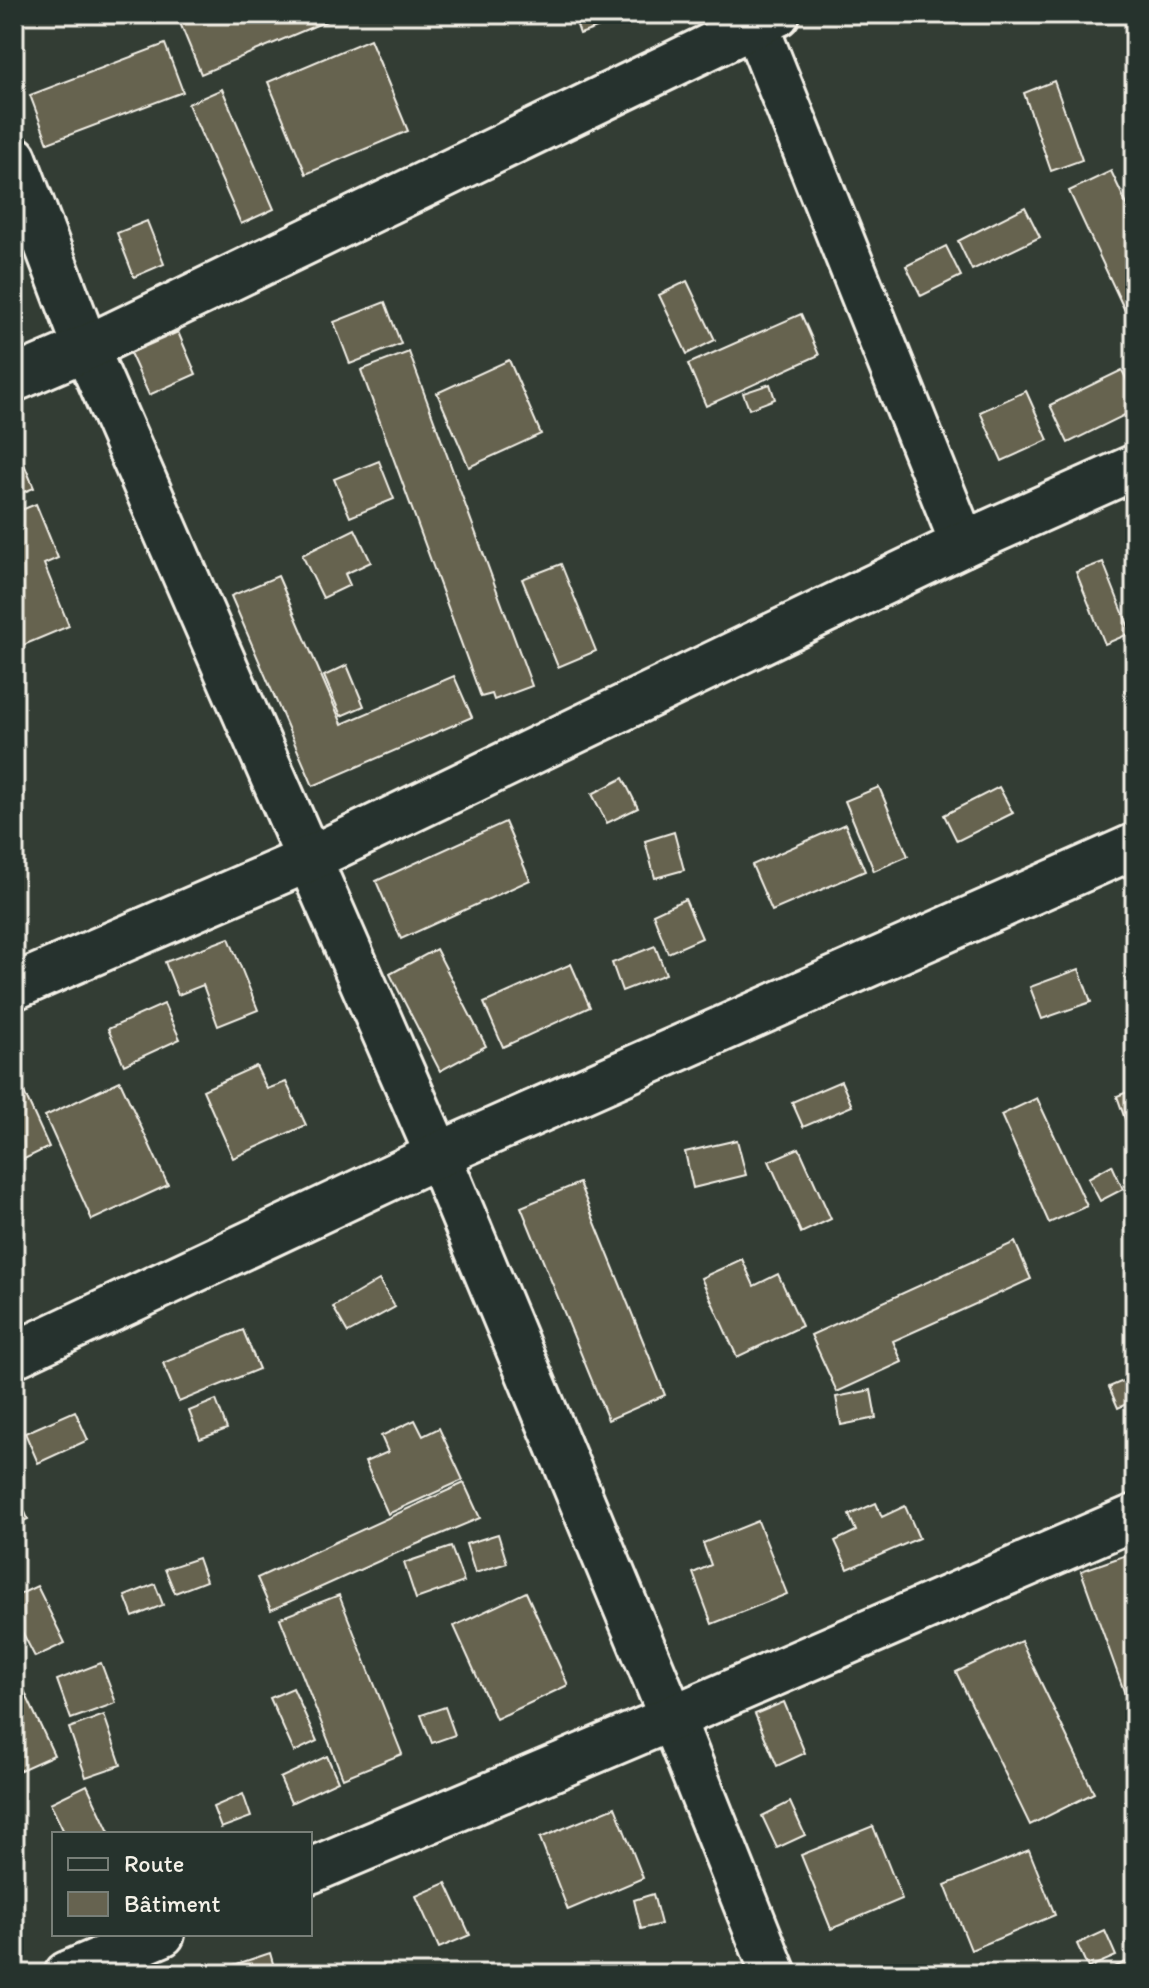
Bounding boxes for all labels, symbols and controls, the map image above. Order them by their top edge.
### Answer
legend [52,1832,312,1936]
text: Route [124,1849,184,1878]
text: Bâtiment [124,1889,220,1918]

